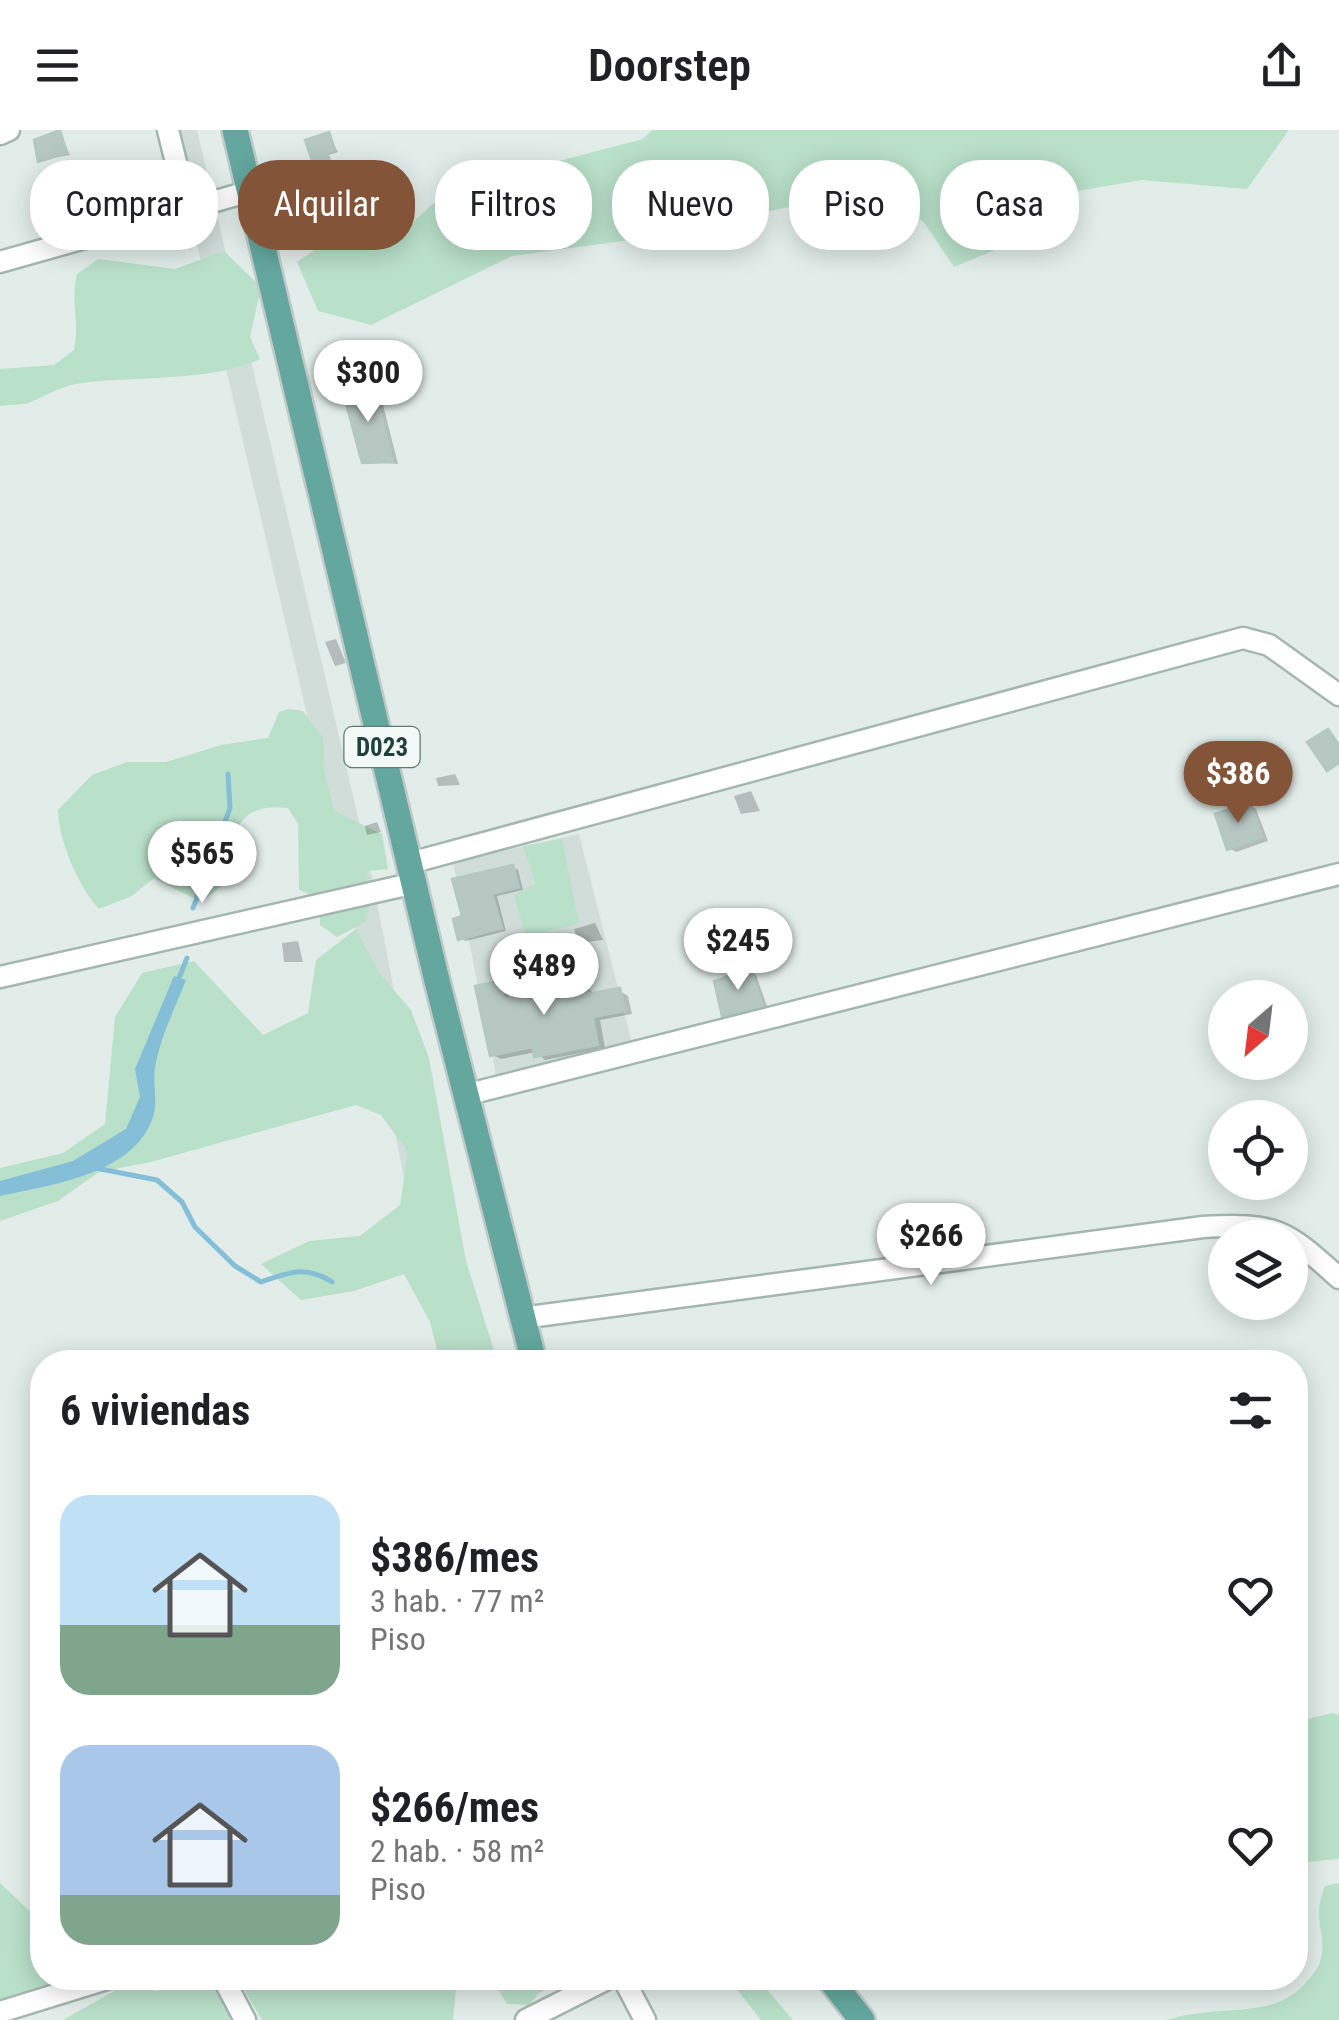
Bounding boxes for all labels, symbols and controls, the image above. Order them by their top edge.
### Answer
icon: menu [30,38,85,93]
icon: share [1254,38,1309,93]
text: Doorstep [588,39,751,92]
chip: Comprar [30,160,218,250]
chip: Alquilar [238,160,415,250]
chip: Filtros [435,160,592,250]
chip: Nuevo [612,160,769,250]
chip: Piso [789,160,920,250]
chip: Casa [940,160,1079,250]
pin: $300 [309,340,427,425]
text: $300 [336,353,400,391]
road number: D023 [344,727,420,767]
pin: $386 [1179,741,1297,826]
text: $386 [1206,754,1270,792]
pin: $565 [143,821,261,906]
text: $565 [170,834,234,872]
pin: $245 [679,908,797,993]
text: $245 [706,921,770,959]
pin: $489 [485,933,603,1018]
text: $489 [512,946,576,984]
north arrow [1208,980,1308,1080]
map controls [1208,980,1308,1320]
button: locate [1208,1100,1308,1200]
pin: $266 [872,1203,990,1288]
text: $266 [899,1216,963,1254]
button: layers [1208,1220,1308,1320]
icon: filters [1223,1383,1278,1438]
text: 6 viviendas [60,1386,250,1435]
text: $386/mes [370,1533,539,1582]
icon: home [140,1535,260,1655]
icon: heart [1223,1568,1278,1623]
text: 3 hab. · 77 m² [370,1582,544,1620]
text: Piso [370,1620,426,1658]
text: $266/mes [370,1783,539,1832]
icon: home [140,1785,260,1905]
icon: heart [1223,1818,1278,1873]
text: 2 hab. · 58 m² [370,1832,544,1870]
text: Piso [370,1870,426,1908]

